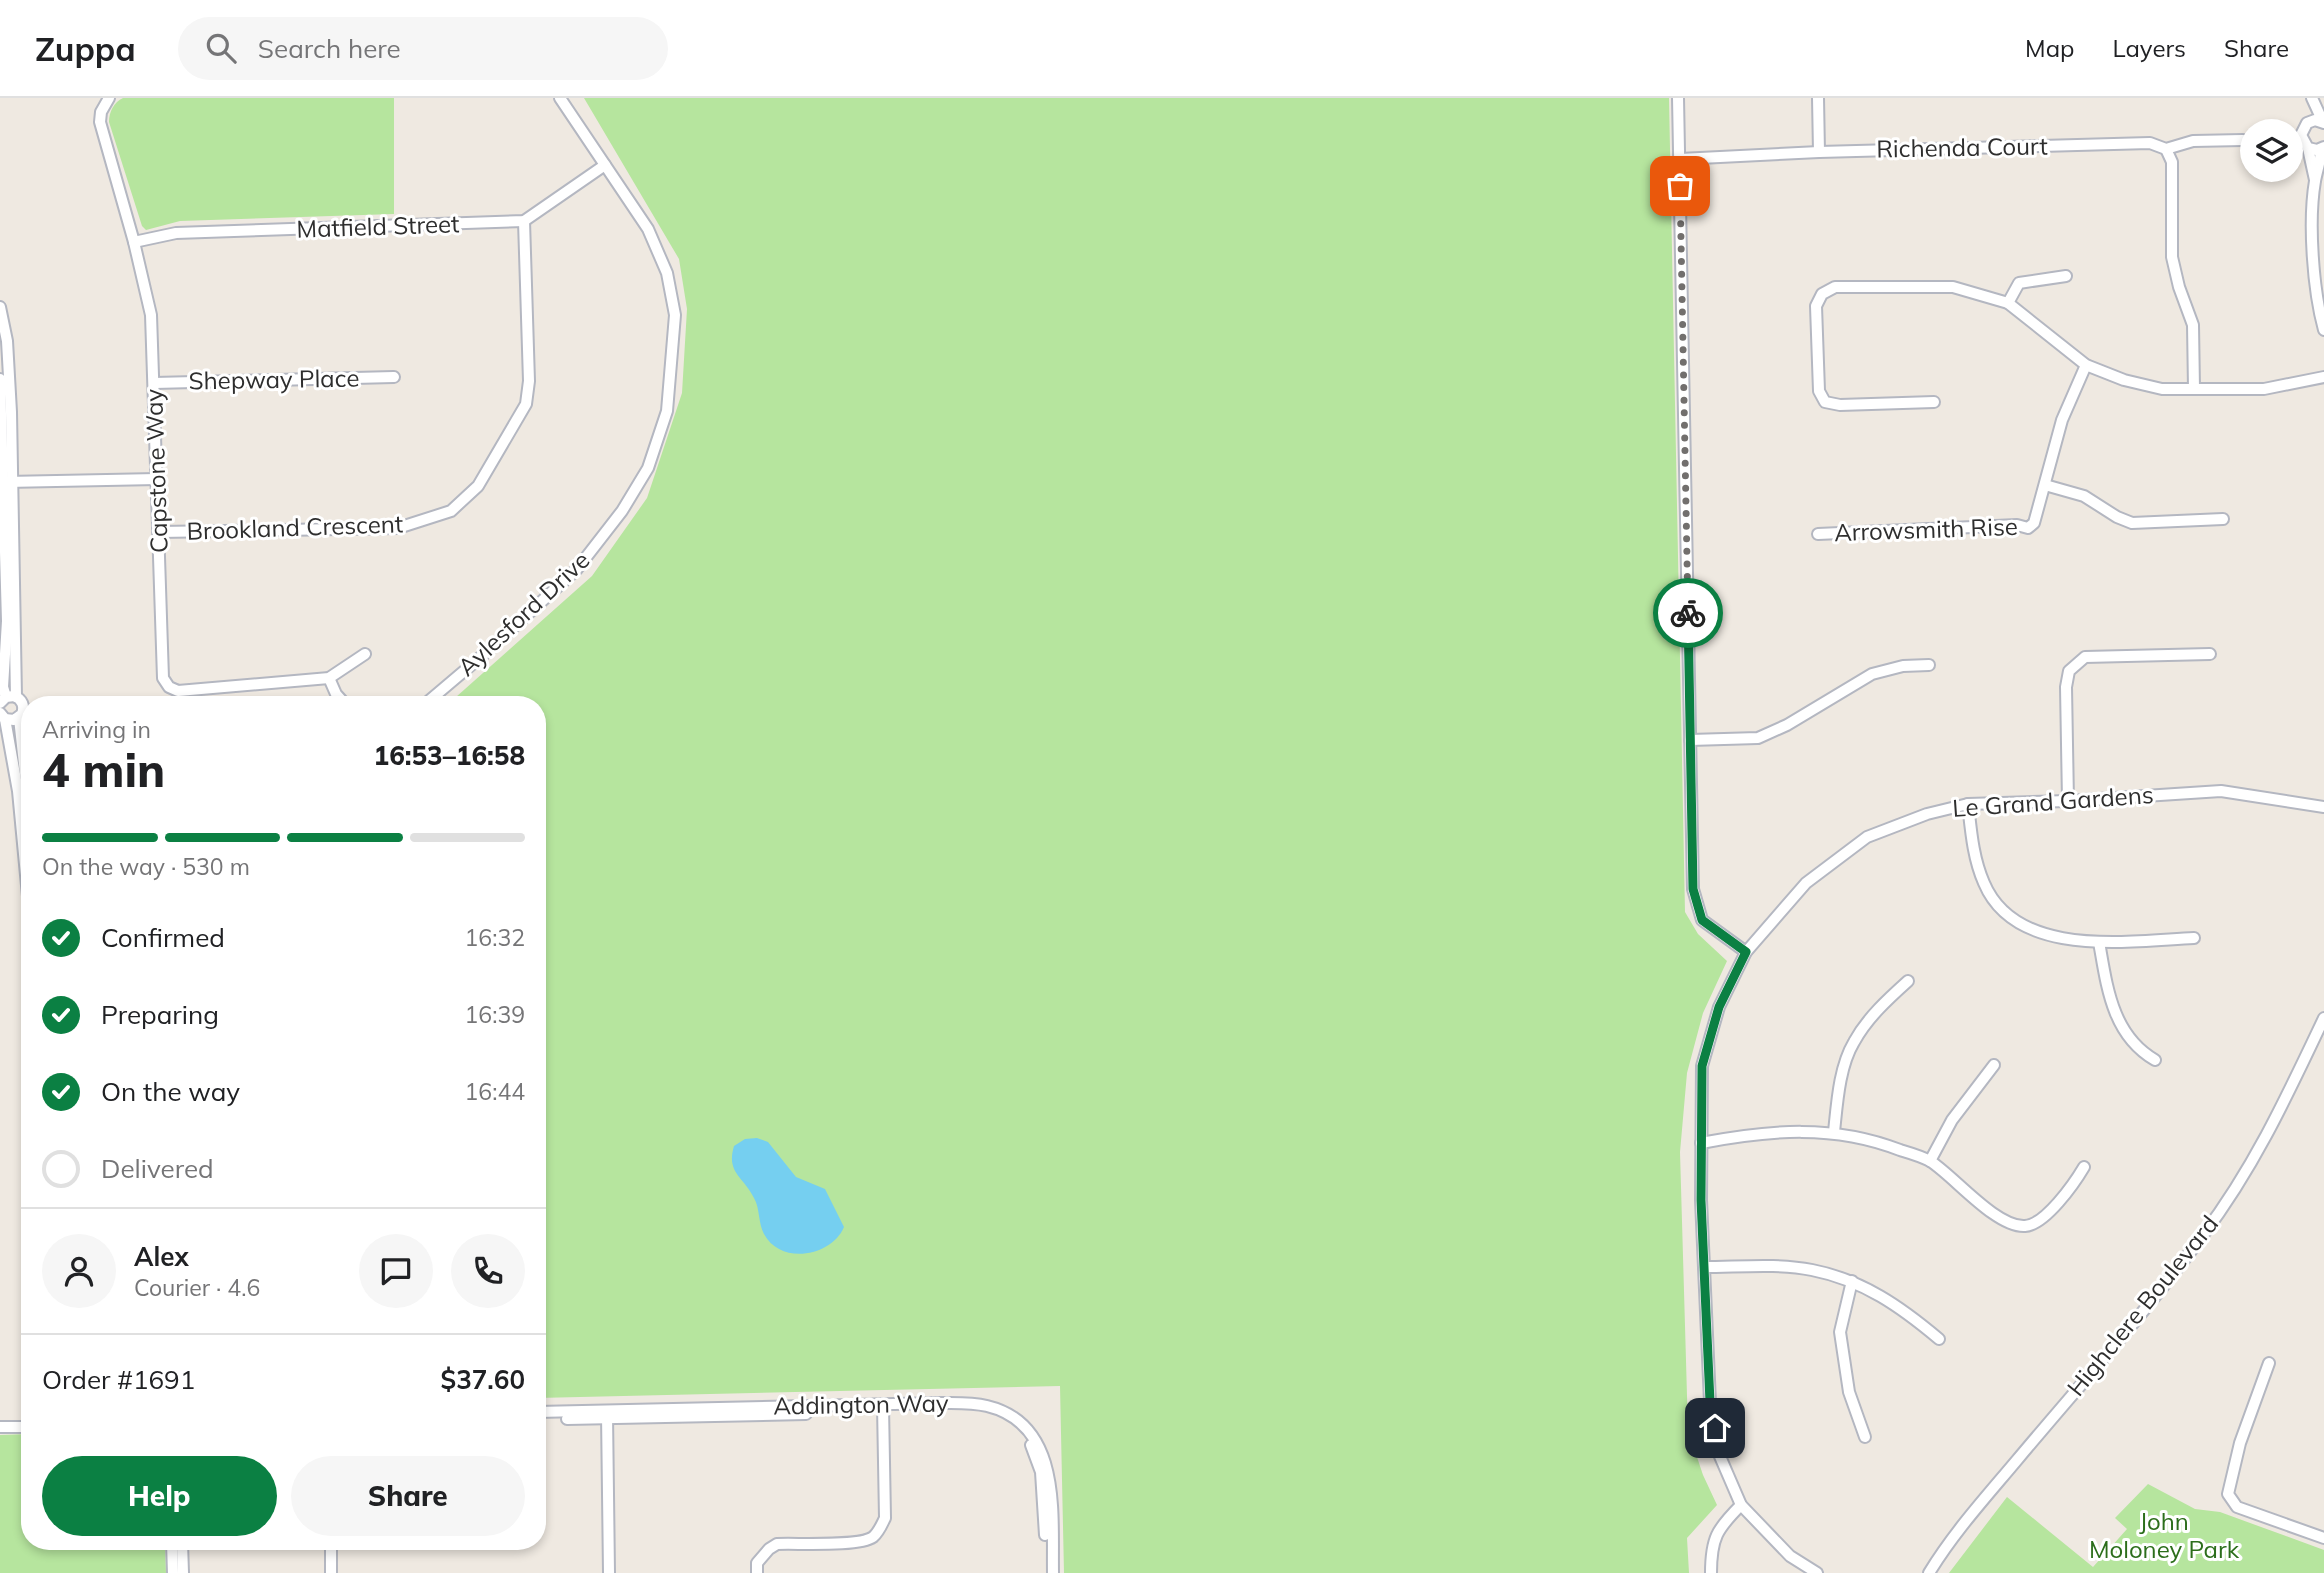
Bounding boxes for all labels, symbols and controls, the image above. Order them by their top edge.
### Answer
search box [178,17,668,80]
text: Zuppa [35,28,136,69]
icon: search [202,29,240,67]
text: Search here [258,32,401,65]
text: Map [2025,33,2074,63]
text: Layers [2112,33,2186,63]
text: Share [2224,33,2289,63]
map controls [2240,119,2303,182]
button: layers [2240,119,2303,182]
street label: Richenda Court [1876,131,2048,163]
pin [1650,156,1710,216]
icon: bag [1661,167,1699,205]
street label: Matfield Street [296,208,460,244]
street label: Shepway Place [188,363,360,395]
street label: Capstone Way [138,388,174,554]
street label: Brookland Crescent [186,508,404,546]
street label: Arrowsmith Rise [1834,511,2018,547]
street label: Aylesford Drive [451,545,595,682]
courier [1653,578,1723,648]
icon: bike [1669,594,1707,632]
text: Arriving in [42,715,151,744]
text: 16:53–16:58 [374,739,525,772]
text: 4 min [42,741,165,799]
street label: Le Grand Gardens [1951,779,2154,823]
text: On the way · 530 m [42,852,250,881]
icon: check [42,919,80,957]
text: Confirmed [101,921,225,954]
text: 16:32 [465,923,525,952]
icon: check [42,996,80,1034]
text: Preparing [101,998,219,1031]
text: 16:39 [465,1000,525,1029]
icon: check [42,1073,80,1111]
text: On the way [101,1075,240,1108]
text: 16:44 [465,1077,525,1106]
text: Delivered [101,1152,214,1185]
street label: Highclere Boulevard [2060,1209,2224,1402]
button: person [42,1234,116,1308]
button: chat [359,1234,433,1308]
button: phone [451,1234,525,1308]
text: Alex [134,1240,189,1273]
text: Courier · 4.6 [134,1273,260,1302]
text: Order #1691 [42,1363,195,1396]
text: $37.60 [441,1363,525,1396]
street label: Addington Way [773,1387,949,1421]
pin [1685,1398,1745,1458]
icon: home [1696,1409,1734,1447]
button: Help [42,1456,277,1536]
button: Share [291,1456,525,1536]
park label: John Moloney Park [2089,1506,2240,1564]

